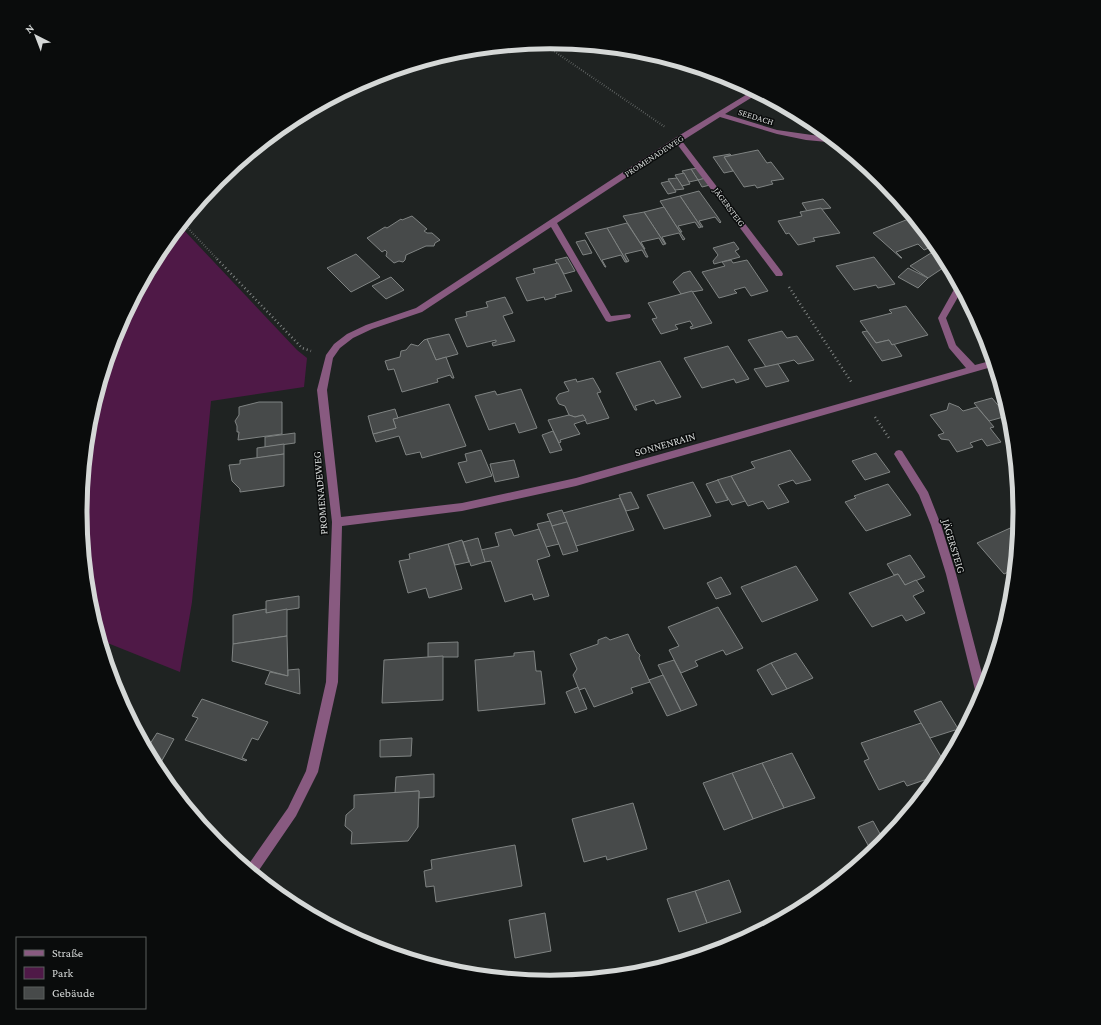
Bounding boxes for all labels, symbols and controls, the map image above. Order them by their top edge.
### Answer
north arrow [16,16,56,56]
text: N [23,21,36,36]
street label: SEEDACH [737,107,775,127]
street label: PROMENADEWEG [623,133,686,179]
street label: JÄGERSTEIG [711,185,747,228]
street label: SONNENRAIN [633,430,697,458]
street label: PROMENADEWEG [310,451,330,535]
street label: JÄGERSTEIG [939,517,968,575]
legend [16,937,146,1009]
text: Straße [52,946,83,960]
text: Park [52,966,74,980]
text: Gebäude [52,986,94,1000]

